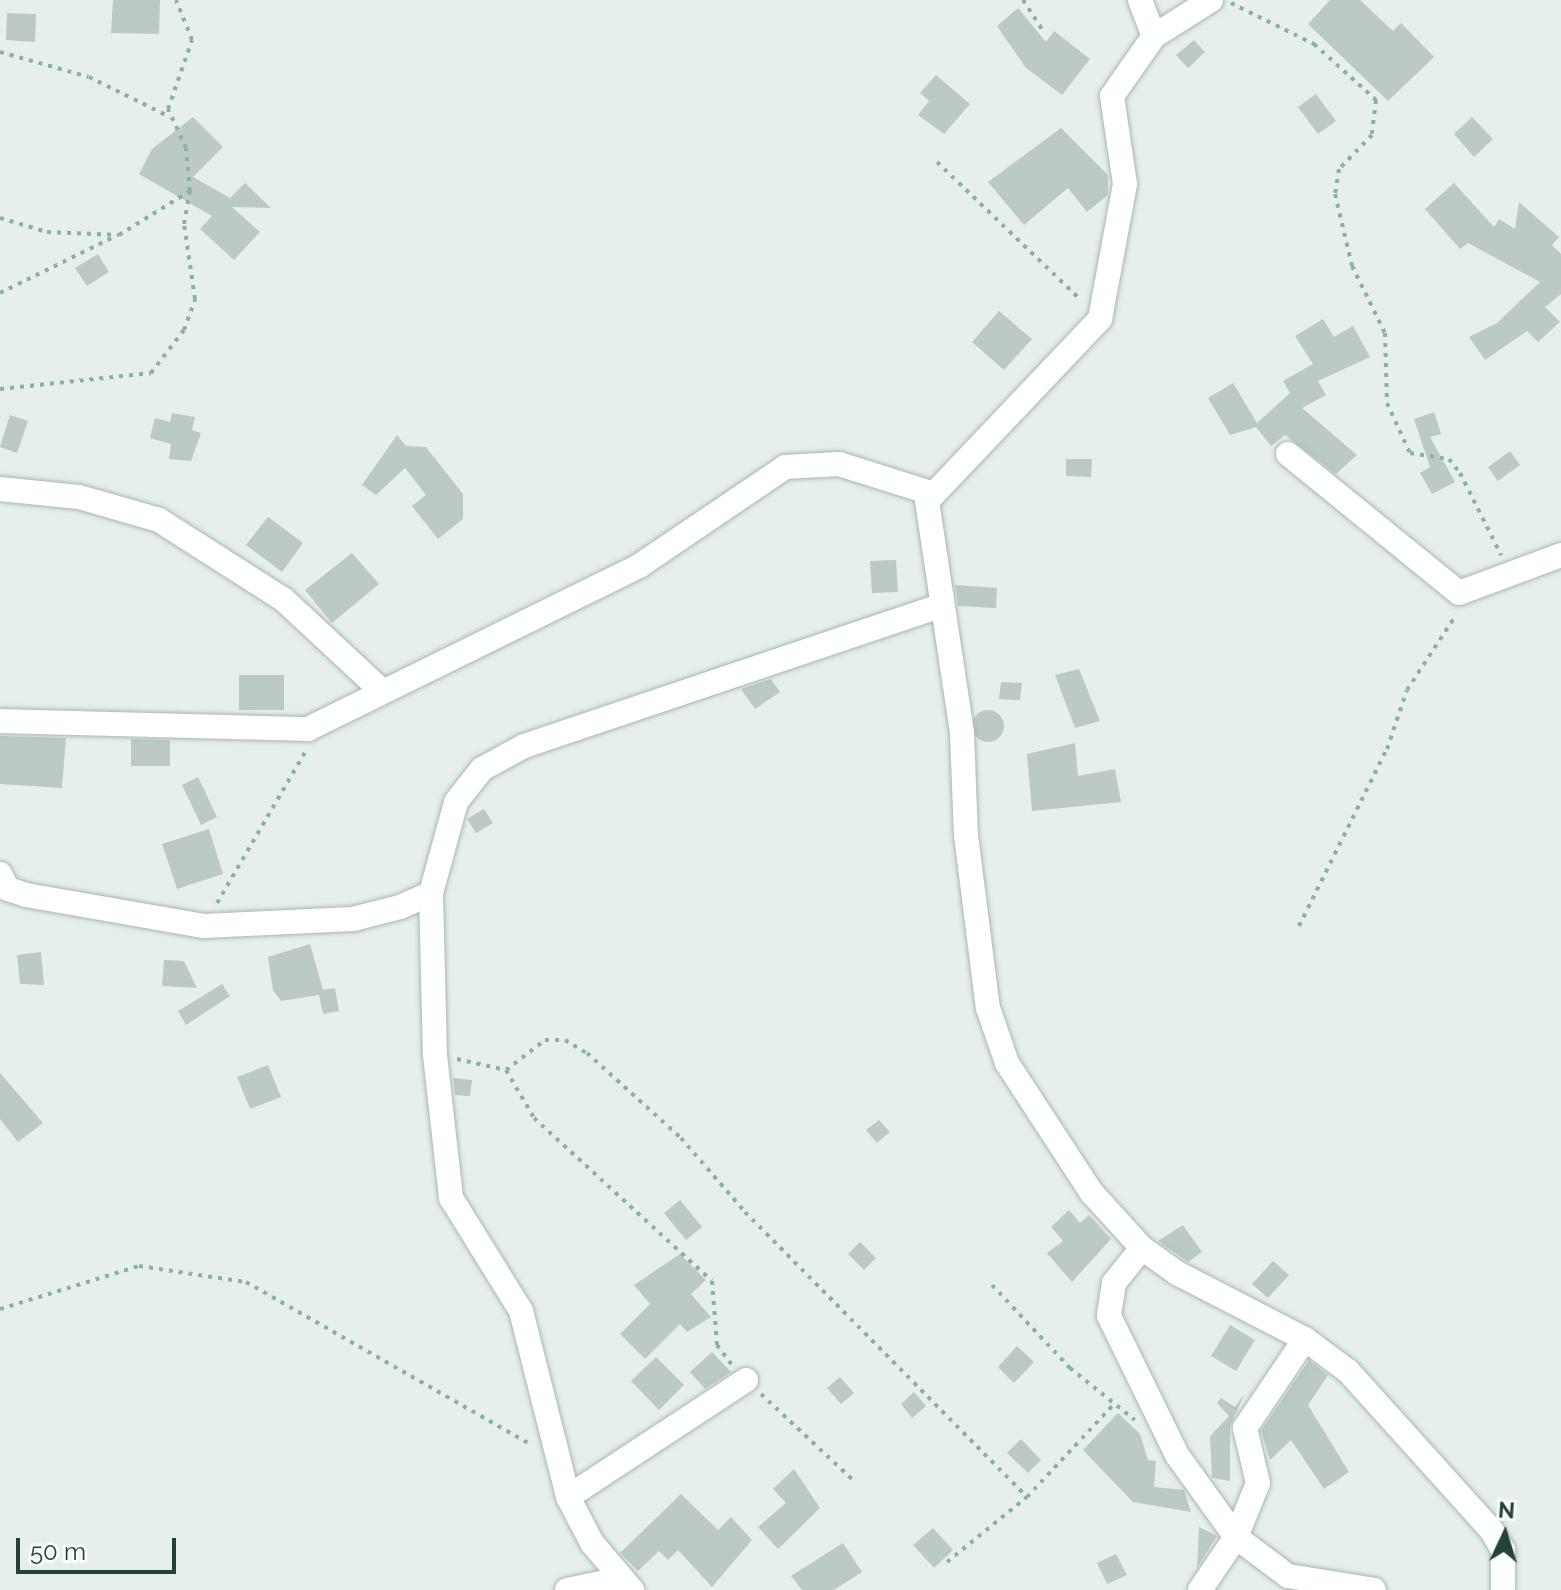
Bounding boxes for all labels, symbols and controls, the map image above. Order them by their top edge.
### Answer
north arrow [1465,1494,1545,1574]
text: N [1497,1497,1516,1524]
scale bar [20,1522,180,1572]
text: 50 m [30,1537,86,1566]

